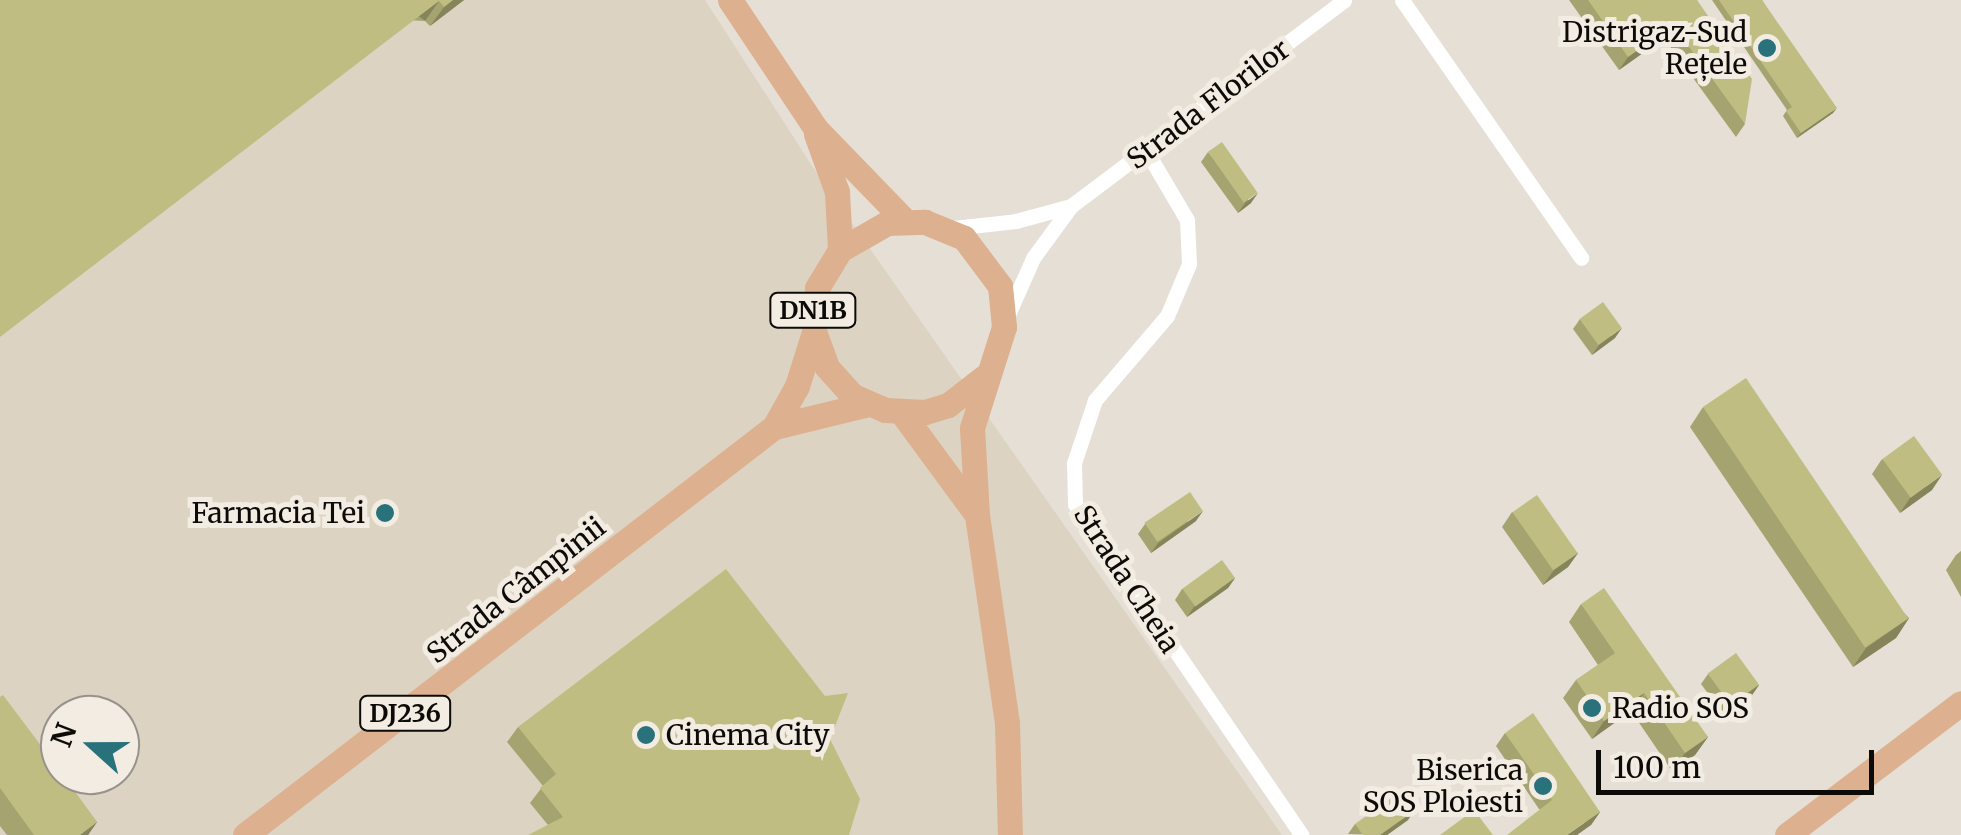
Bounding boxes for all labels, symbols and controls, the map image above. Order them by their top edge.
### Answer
place label: Distrigaz-Sud Rețele [1562,15,1747,81]
street label: Strada Florilor [1120,32,1296,176]
marker: Distrigaz-Sud Rețele [1756,37,1778,59]
road number: DN1B [768,290,858,330]
place label: Farmacia Tei [192,496,365,530]
street label: Strada Cheia [1067,499,1187,659]
marker: Farmacia Tei [374,502,396,524]
street label: Strada Câmpinii [420,510,612,670]
place label: Radio SOS [1612,691,1749,725]
road number: DJ236 [358,693,452,733]
north arrow [40,695,140,795]
marker: Radio SOS [1581,697,1603,719]
text: N [43,718,85,752]
place label: Cinema City [666,718,830,752]
marker: Cinema City [635,724,657,746]
scale bar [1601,730,1878,792]
text: 100 m [1613,748,1701,786]
place label: Biserica SOS Ploiesti [1363,753,1523,819]
marker: Biserica SOS Ploiesti [1532,775,1554,797]

